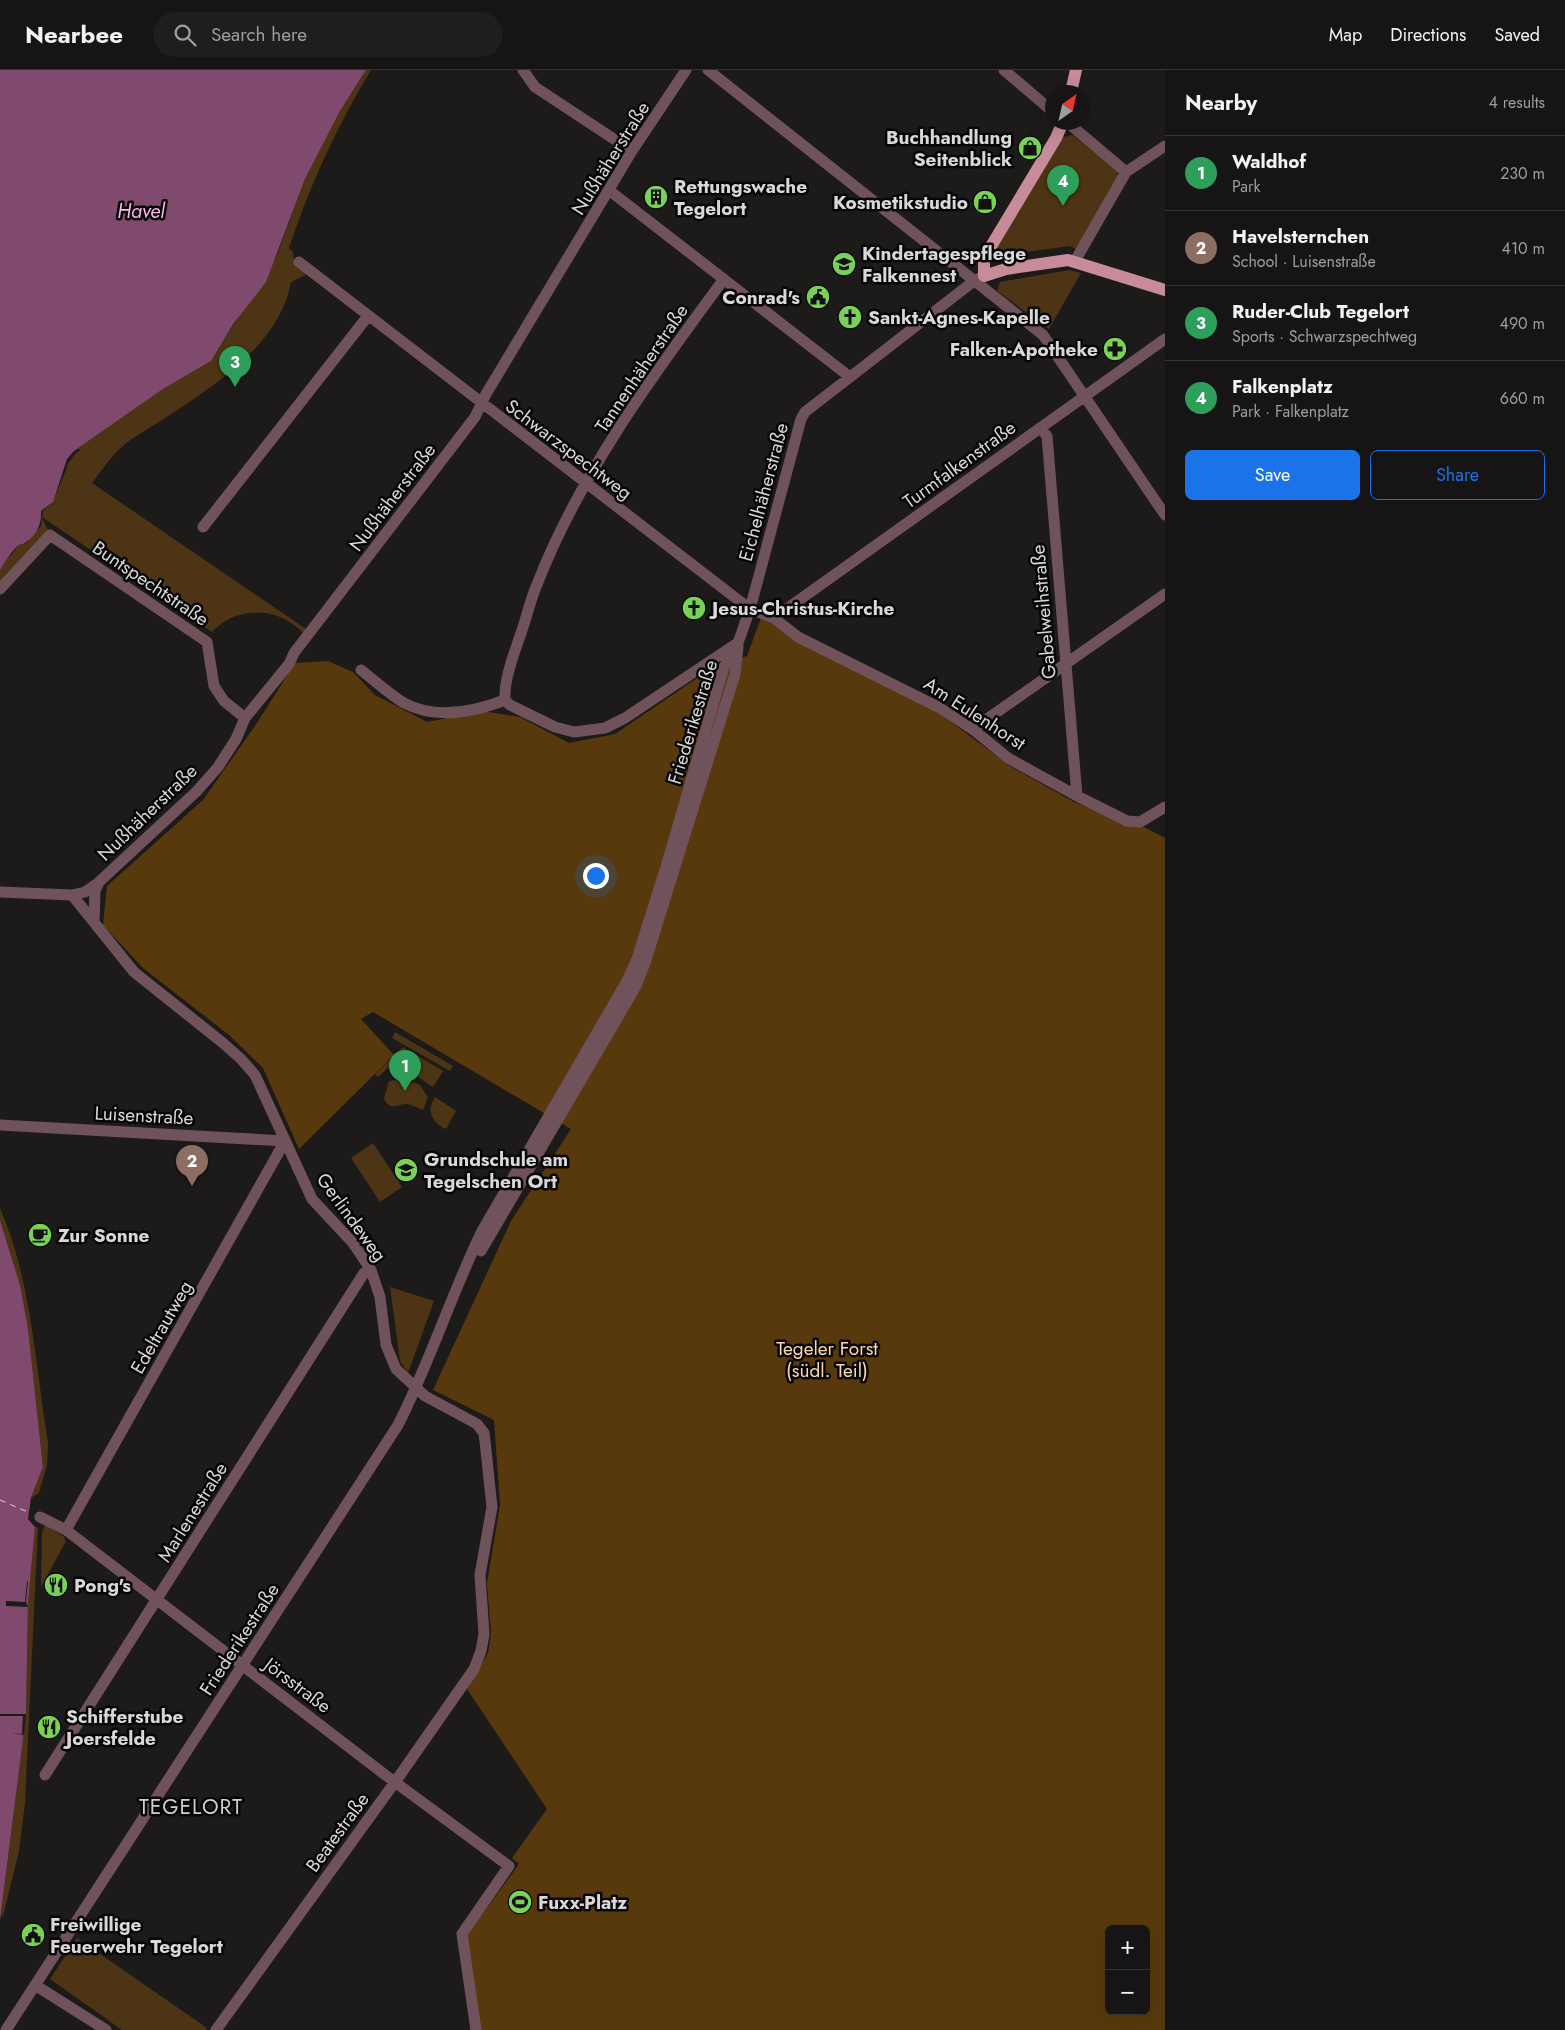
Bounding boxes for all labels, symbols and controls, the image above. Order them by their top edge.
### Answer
search box [153,12,503,57]
text: Nearbee [25,17,123,52]
icon: search [171,21,199,49]
text: Search here [211,21,307,48]
text: Map [1329,22,1362,48]
text: Directions [1390,22,1466,48]
text: Saved [1494,22,1540,48]
north arrow [1045,85,1090,130]
text: Nearby [1185,88,1257,118]
text: 4 results [1489,91,1545,114]
street label: Nußhäherstraße [565,96,656,220]
place label: Buchhandlung Seitenblick [886,124,1012,173]
shop icon: Buchhandlung Seitenblick [1017,135,1043,161]
text: Waldhof [1232,148,1306,175]
text: 1 [1197,162,1205,185]
text: 230 m [1500,162,1545,185]
pin: 4 [1047,165,1079,206]
place label: Rettungswache Tegelort [674,173,807,222]
text: Park [1232,175,1261,198]
building icon: Rettungswache Tegelort [643,184,669,210]
place label: Kosmetikstudio [833,189,968,216]
shop icon: Kosmetikstudio [972,189,998,215]
water label: Havel [117,197,166,226]
text: Havelsternchen [1232,223,1369,250]
text: 2 [1196,237,1206,260]
text: 410 m [1502,237,1545,260]
place label: Kindertagespflege Falkennest [862,240,1026,289]
text: School · Luisenstraße [1232,250,1376,273]
school or university icon: Kindertagespflege Falkennest [831,251,857,277]
place label: Conrad's [722,284,800,311]
public building icon: Conrad's [805,284,831,310]
text: Ruder-Club Tegelort [1232,298,1409,325]
street label: Tannenhäherstraße [588,299,695,438]
church icon: Sankt-Agnes-Kapelle [837,304,863,330]
place label: Sankt-Agnes-Kapelle [868,304,1050,331]
text: 3 [1196,312,1206,335]
text: 490 m [1500,312,1545,335]
text: Sports · Schwarzspechtweg [1232,325,1417,348]
place label: Falken-Apotheke [950,336,1098,363]
pharmacy icon: Falken-Apotheke [1102,336,1128,362]
pin: 3 [219,346,251,387]
text: Falkenplatz [1232,373,1333,400]
text: 4 [1195,387,1207,410]
text: 660 m [1500,387,1545,410]
street label: Schwarzspechtweg [500,393,638,506]
text: Park · Falkenplatz [1232,400,1349,423]
street label: Turmfalkenstraße [897,414,1022,515]
street label: Eichelhäherstraße [732,420,795,564]
street label: Nußhäherstraße [343,437,442,557]
button: Save [1185,450,1360,500]
button: Share [1370,450,1545,500]
street label: Buntspechtstraße [87,534,215,633]
street label: Gabelweihstraße [1024,544,1063,680]
church icon: Jesus-Christus-Kirche [681,595,707,621]
place label: Jesus-Christus-Kirche [708,595,895,622]
street label: Friederikestraße [661,656,724,788]
street label: Am Eulenhorst [918,670,1031,757]
street label: Nußhäherstraße [91,758,203,867]
your location [583,863,609,889]
pin: 1 [389,1050,421,1091]
street label: Luisenstraße [94,1099,194,1132]
pin: 2 [176,1145,208,1186]
place label: Grundschule am Tegelschen Ort [424,1146,568,1195]
school or university icon: Grundschule am Tegelschen Ort [393,1157,419,1183]
street label: Gerlindeweg [310,1167,393,1267]
cafe icon: Zur Sonne [27,1222,53,1248]
place label: Zur Sonne [58,1222,150,1249]
street label: Edeltrautweg [124,1276,199,1379]
park label: Tegeler Forst (südl. Teil) [776,1335,878,1384]
street label: Marlenestraße [151,1457,234,1567]
restaurant icon: Pong's [43,1572,69,1598]
place label: Pong's [74,1572,131,1599]
street label: Friederikestraße [193,1578,286,1701]
street label: Jörsstraße [256,1649,337,1720]
place label: Schifferstube Joersfelde [62,1703,183,1752]
restaurant icon: Schifferstube Joersfelde [36,1714,62,1740]
street label: Beatestraße [299,1787,376,1878]
district label: TEGELORT [139,1792,243,1822]
sports icon: Fuxx-Platz [507,1889,533,1915]
place label: Fuxx-Platz [538,1889,627,1916]
place label: Freiwillige Feuerwehr Tegelort [50,1911,223,1960]
public building icon: Freiwillige Feuerwehr Tegelort [20,1922,46,1948]
map controls [1105,1925,1150,2015]
button: + [1105,1925,1150,1970]
button: − [1105,1970,1150,2015]

